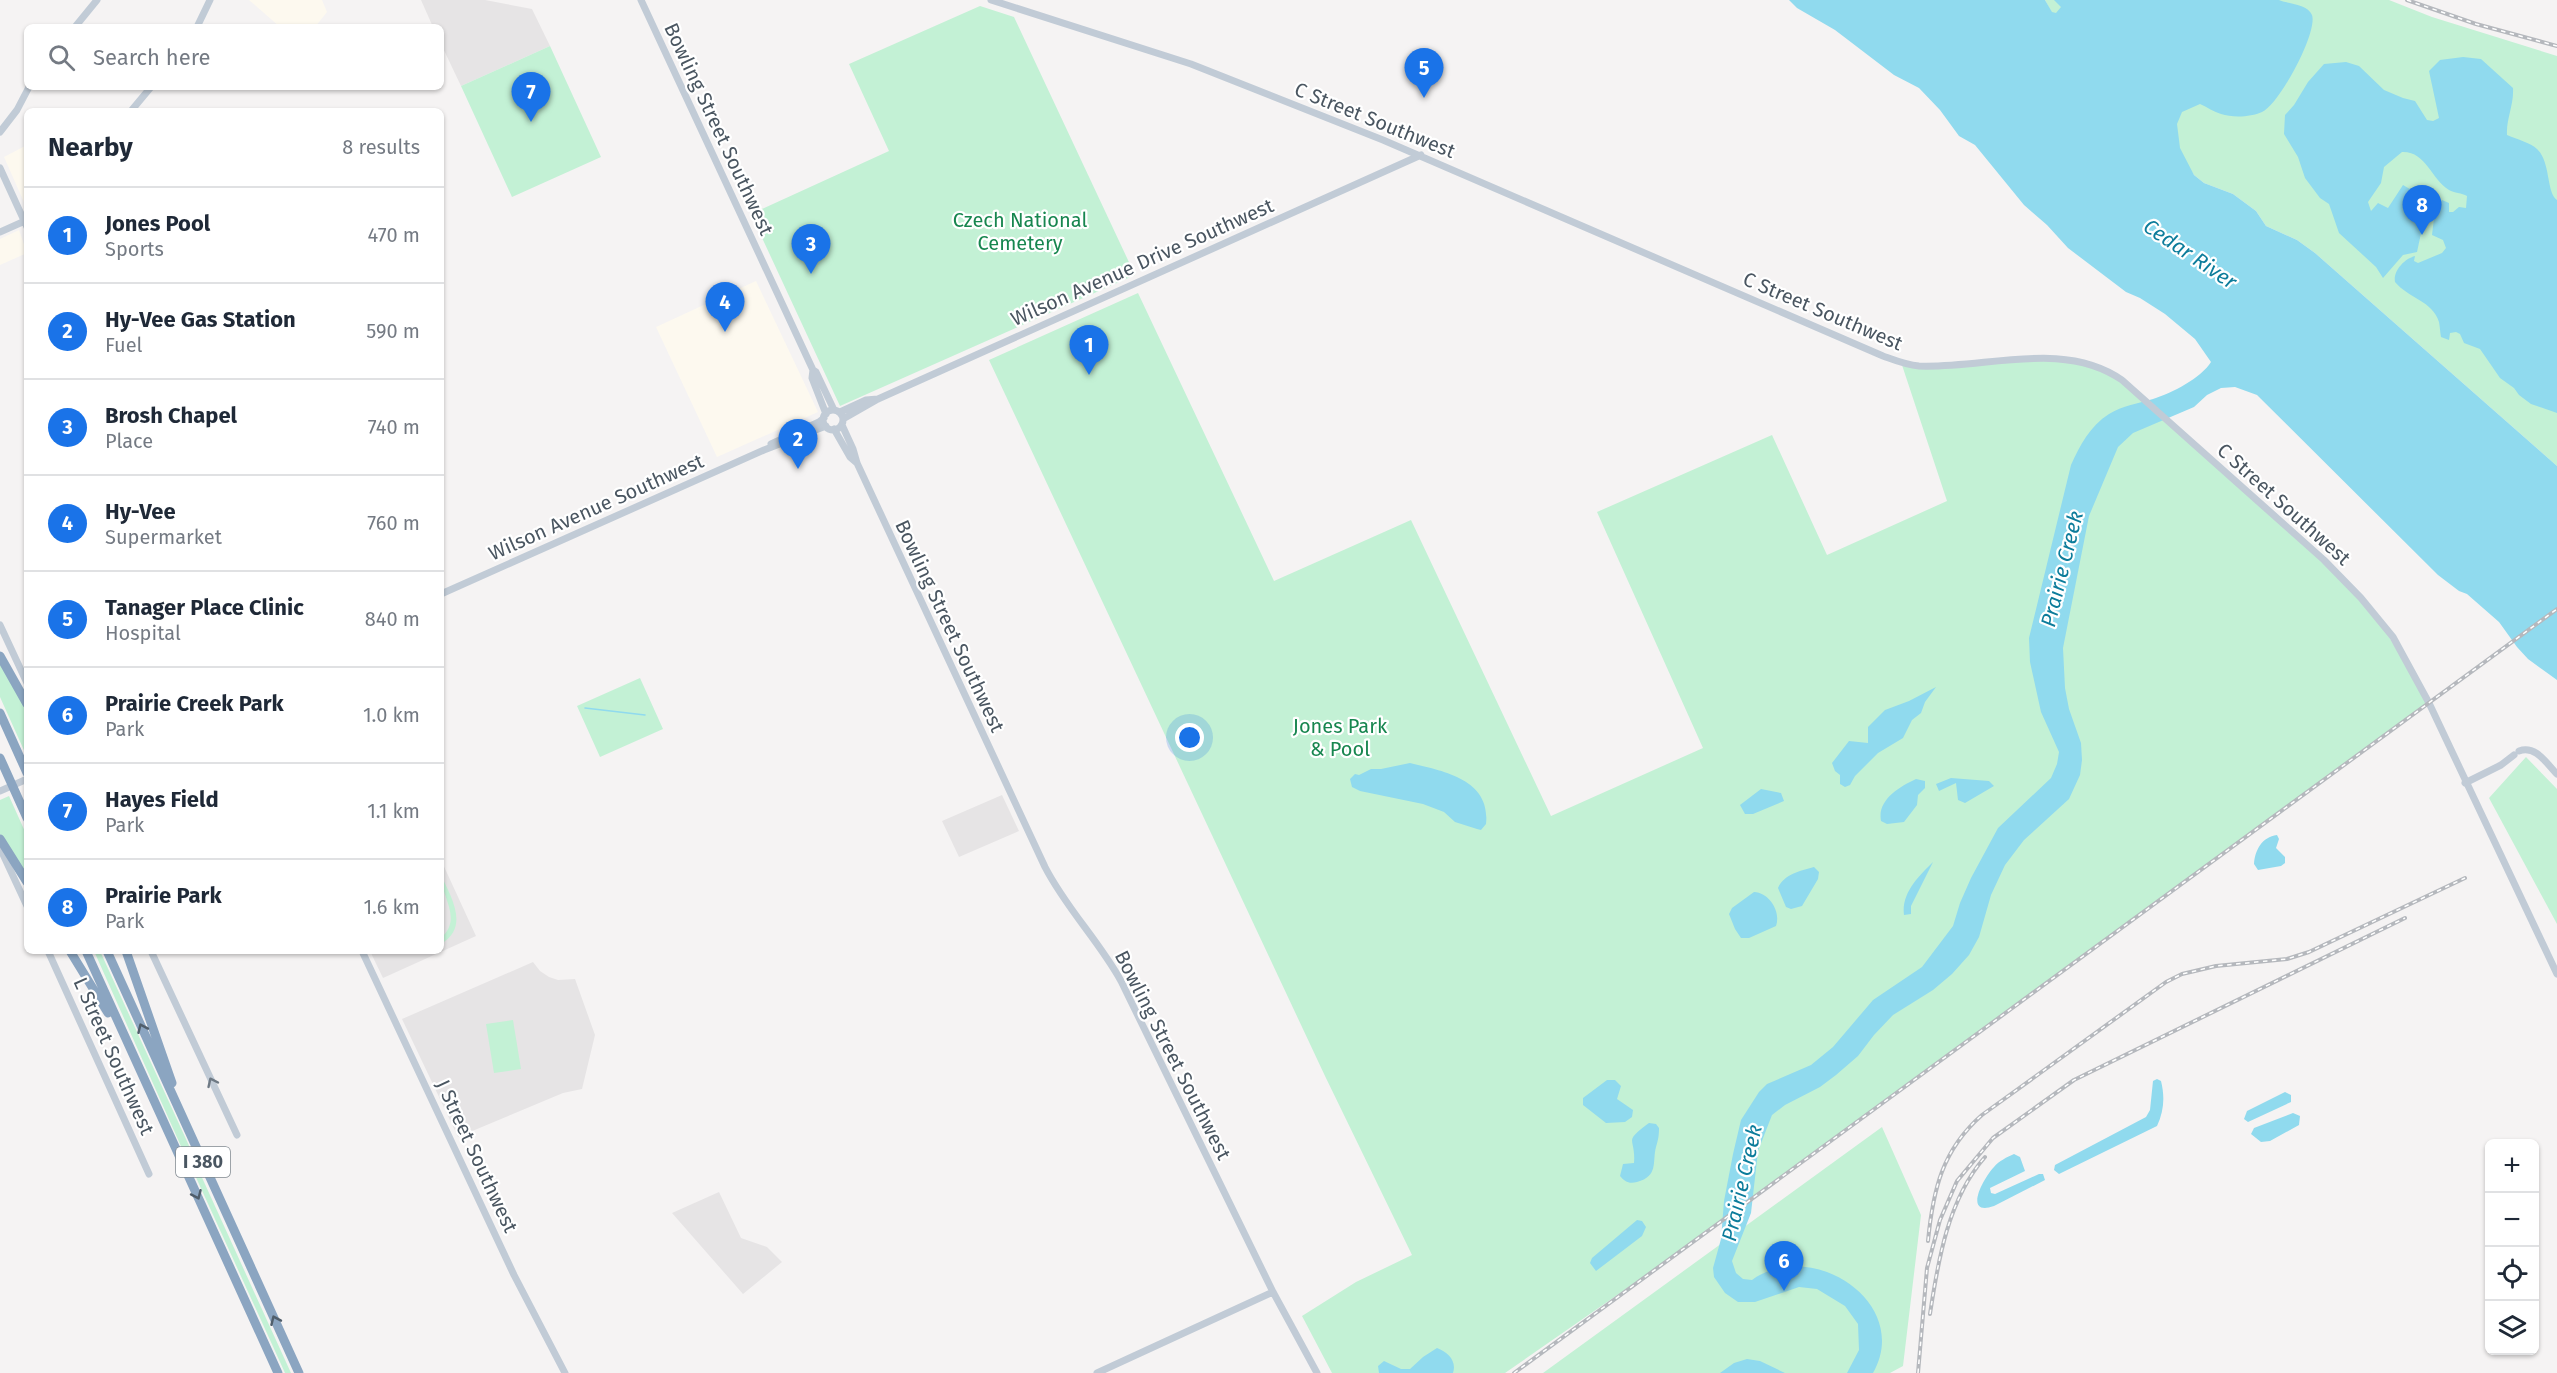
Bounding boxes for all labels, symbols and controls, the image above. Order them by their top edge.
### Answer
street label: Bowling Street Southwest [659,19,779,240]
search box [24,24,444,90]
icon: search [45,41,78,74]
text: Search here [93,44,211,71]
pin: 5 [1404,48,1444,98]
pin: 7 [512,72,550,122]
street label: C Street Southwest [1291,77,1459,163]
text: Nearby [48,132,133,163]
text: 8 results [342,135,420,159]
pin: 8 [2402,186,2442,235]
street label: Wilson Avenue Drive Southwest [1007,193,1278,331]
park label: Czech National Cemetery [953,208,1087,255]
text: Jones Pool [105,210,210,237]
water label: Cedar River [2138,213,2242,295]
text: 1 [63,223,72,247]
text: 470 m [368,223,420,247]
pin: 3 [792,224,830,274]
text: Sports [105,237,164,261]
street label: C Street Southwest [1740,267,1907,356]
pin: 4 [706,282,744,332]
text: Hy-Vee Gas Station [105,306,296,333]
text: 2 [62,319,73,343]
text: 590 m [366,319,420,343]
pin: 1 [1070,326,1108,375]
text: Fuel [105,333,142,357]
text: Brosh Chapel [105,402,237,429]
text: 3 [62,415,73,439]
text: 740 m [368,415,420,439]
pin: 2 [778,420,818,469]
text: Place [105,429,153,453]
street label: C Street Southwest [2212,438,2356,571]
street label: Wilson Avenue Southwest [485,448,708,565]
text: Hy-Vee [105,498,176,525]
water label: Prairie Creek [2035,508,2089,630]
text: 4 [62,511,73,535]
text: 760 m [367,511,420,535]
street label: Bowling Street Southwest [890,516,1010,737]
text: Supermarket [105,525,222,549]
text: Tanager Place Clinic [105,594,304,621]
text: 5 [62,607,73,631]
text: 840 m [365,607,420,631]
text: Hospital [105,621,181,645]
text: Prairie Creek Park [105,690,284,717]
text: 6 [62,703,73,727]
text: 1.0 km [363,703,420,727]
park label: Jones Park & Pool [1293,714,1388,761]
text: Park [105,717,144,741]
your location [1175,723,1204,752]
text: Hayes Field [105,786,219,813]
text: 7 [63,799,72,823]
text: 1.1 km [367,799,420,823]
text: Park [105,813,144,837]
text: Prairie Park [105,882,222,909]
text: 8 [62,895,73,919]
text: 1.6 km [363,895,420,919]
text: Park [105,909,144,933]
street label: Bowling Street Southwest [1110,946,1237,1164]
street label: L Street Southwest [69,974,160,1139]
one-way arrow [137,1023,149,1034]
street label: J Street Southwest [431,1076,523,1237]
one-way arrow [208,1078,220,1089]
water label: Prairie Creek [1716,1122,1768,1244]
map controls [2485,1139,2539,1355]
button: + [2485,1139,2539,1193]
road number: I 380 [176,1147,230,1177]
one-way arrow [190,1189,202,1200]
button: − [2485,1193,2539,1247]
pin: 6 [1764,1242,1804,1291]
button: locate [2485,1247,2539,1301]
button: layers [2485,1301,2539,1355]
one-way arrow [270,1315,282,1326]

